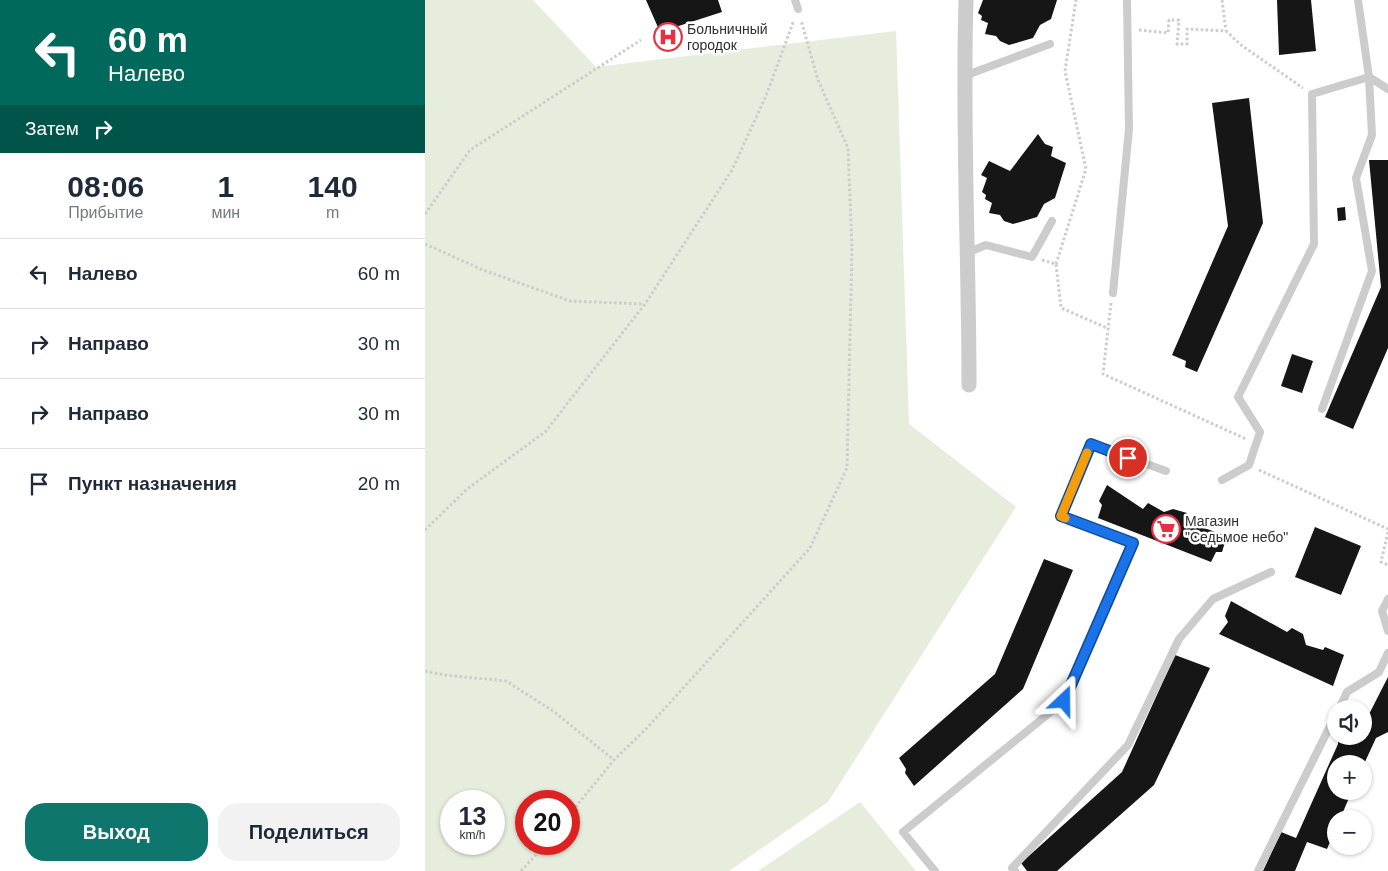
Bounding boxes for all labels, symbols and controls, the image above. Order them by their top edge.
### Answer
icon: left [25,20,90,85]
text: 60 m [108,20,188,59]
place label: Больничный городок [687,21,768,53]
hospital icon: Больничный городок [653,22,683,52]
text: Налево [108,61,185,86]
icon: right [89,115,117,143]
text: Затем [25,118,79,139]
text: 08:06 [67,170,144,203]
text: 1 [217,170,234,203]
text: 140 [308,170,358,203]
text: Прибытие [68,204,143,221]
text: мин [211,204,240,221]
text: m [326,204,339,221]
icon: left [25,260,53,288]
text: Налево [68,263,138,284]
text: 60 m [358,263,400,284]
icon: right [25,330,53,358]
text: Направо [68,333,149,354]
text: 30 m [358,333,400,354]
icon: right [25,400,53,428]
text: Направо [68,403,149,424]
text: 30 m [358,403,400,424]
pin [1107,437,1149,479]
icon: arrive [1114,444,1142,472]
icon: arrive [25,470,53,498]
text: Пункт назначения [68,473,237,494]
text: 20 m [358,473,400,494]
place label: Магазин "Седьмое небо" [1185,513,1288,545]
supermarket icon: Магазин "Седьмое небо" [1151,514,1181,544]
position arrow [1037,674,1089,726]
map controls [1327,700,1372,855]
button: sound [1327,700,1372,745]
button: + [1327,755,1372,800]
speed limit sign: 20 [515,790,580,855]
text: 13 [459,802,486,830]
button: Выход [25,803,208,861]
button: Поделиться [218,803,400,861]
button: − [1327,810,1372,855]
text: km/h [459,828,486,842]

